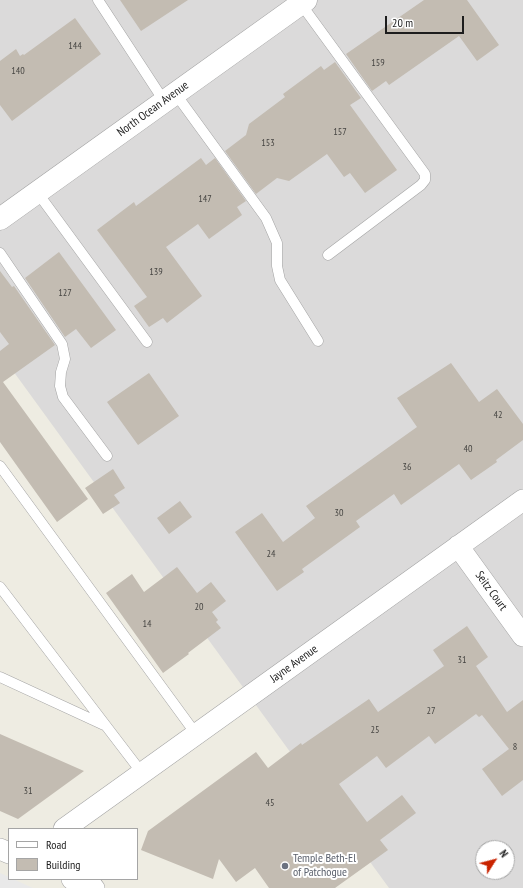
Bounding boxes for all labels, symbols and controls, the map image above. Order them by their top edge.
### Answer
scale bar [387,8,466,34]
text: 20 m [392,15,413,30]
house number: 144 [68,40,82,52]
house number: 159 [371,57,385,69]
house number: 140 [11,65,25,77]
street label: North Ocean Avenue [114,78,192,140]
house number: 157 [333,126,347,138]
house number: 153 [261,137,275,149]
house number: 147 [198,193,212,205]
house number: 139 [149,266,163,278]
house number: 127 [58,287,72,299]
house number: 42 [494,409,502,421]
house number: 40 [464,443,472,455]
house number: 36 [403,461,411,473]
house number: 30 [335,507,343,519]
house number: 24 [267,548,275,560]
street label: Seitz Court [472,568,510,614]
house number: 20 [195,601,203,613]
house number: 14 [143,618,151,630]
street label: Jayne Avenue [267,642,321,686]
house number: 31 [458,654,466,666]
house number: 27 [427,705,435,717]
house number: 25 [371,724,379,736]
house number: 8 [513,741,517,753]
house number: 31 [24,785,32,797]
house number: 45 [266,797,274,809]
legend [8,828,138,880]
text: Road [46,837,66,852]
north arrow [475,840,515,880]
text: N [496,847,511,860]
place label: Temple Beth-El of Patchogue [293,852,356,880]
text: Building [46,857,81,872]
marker: Temple Beth-El of Patchogue [280,861,290,871]

